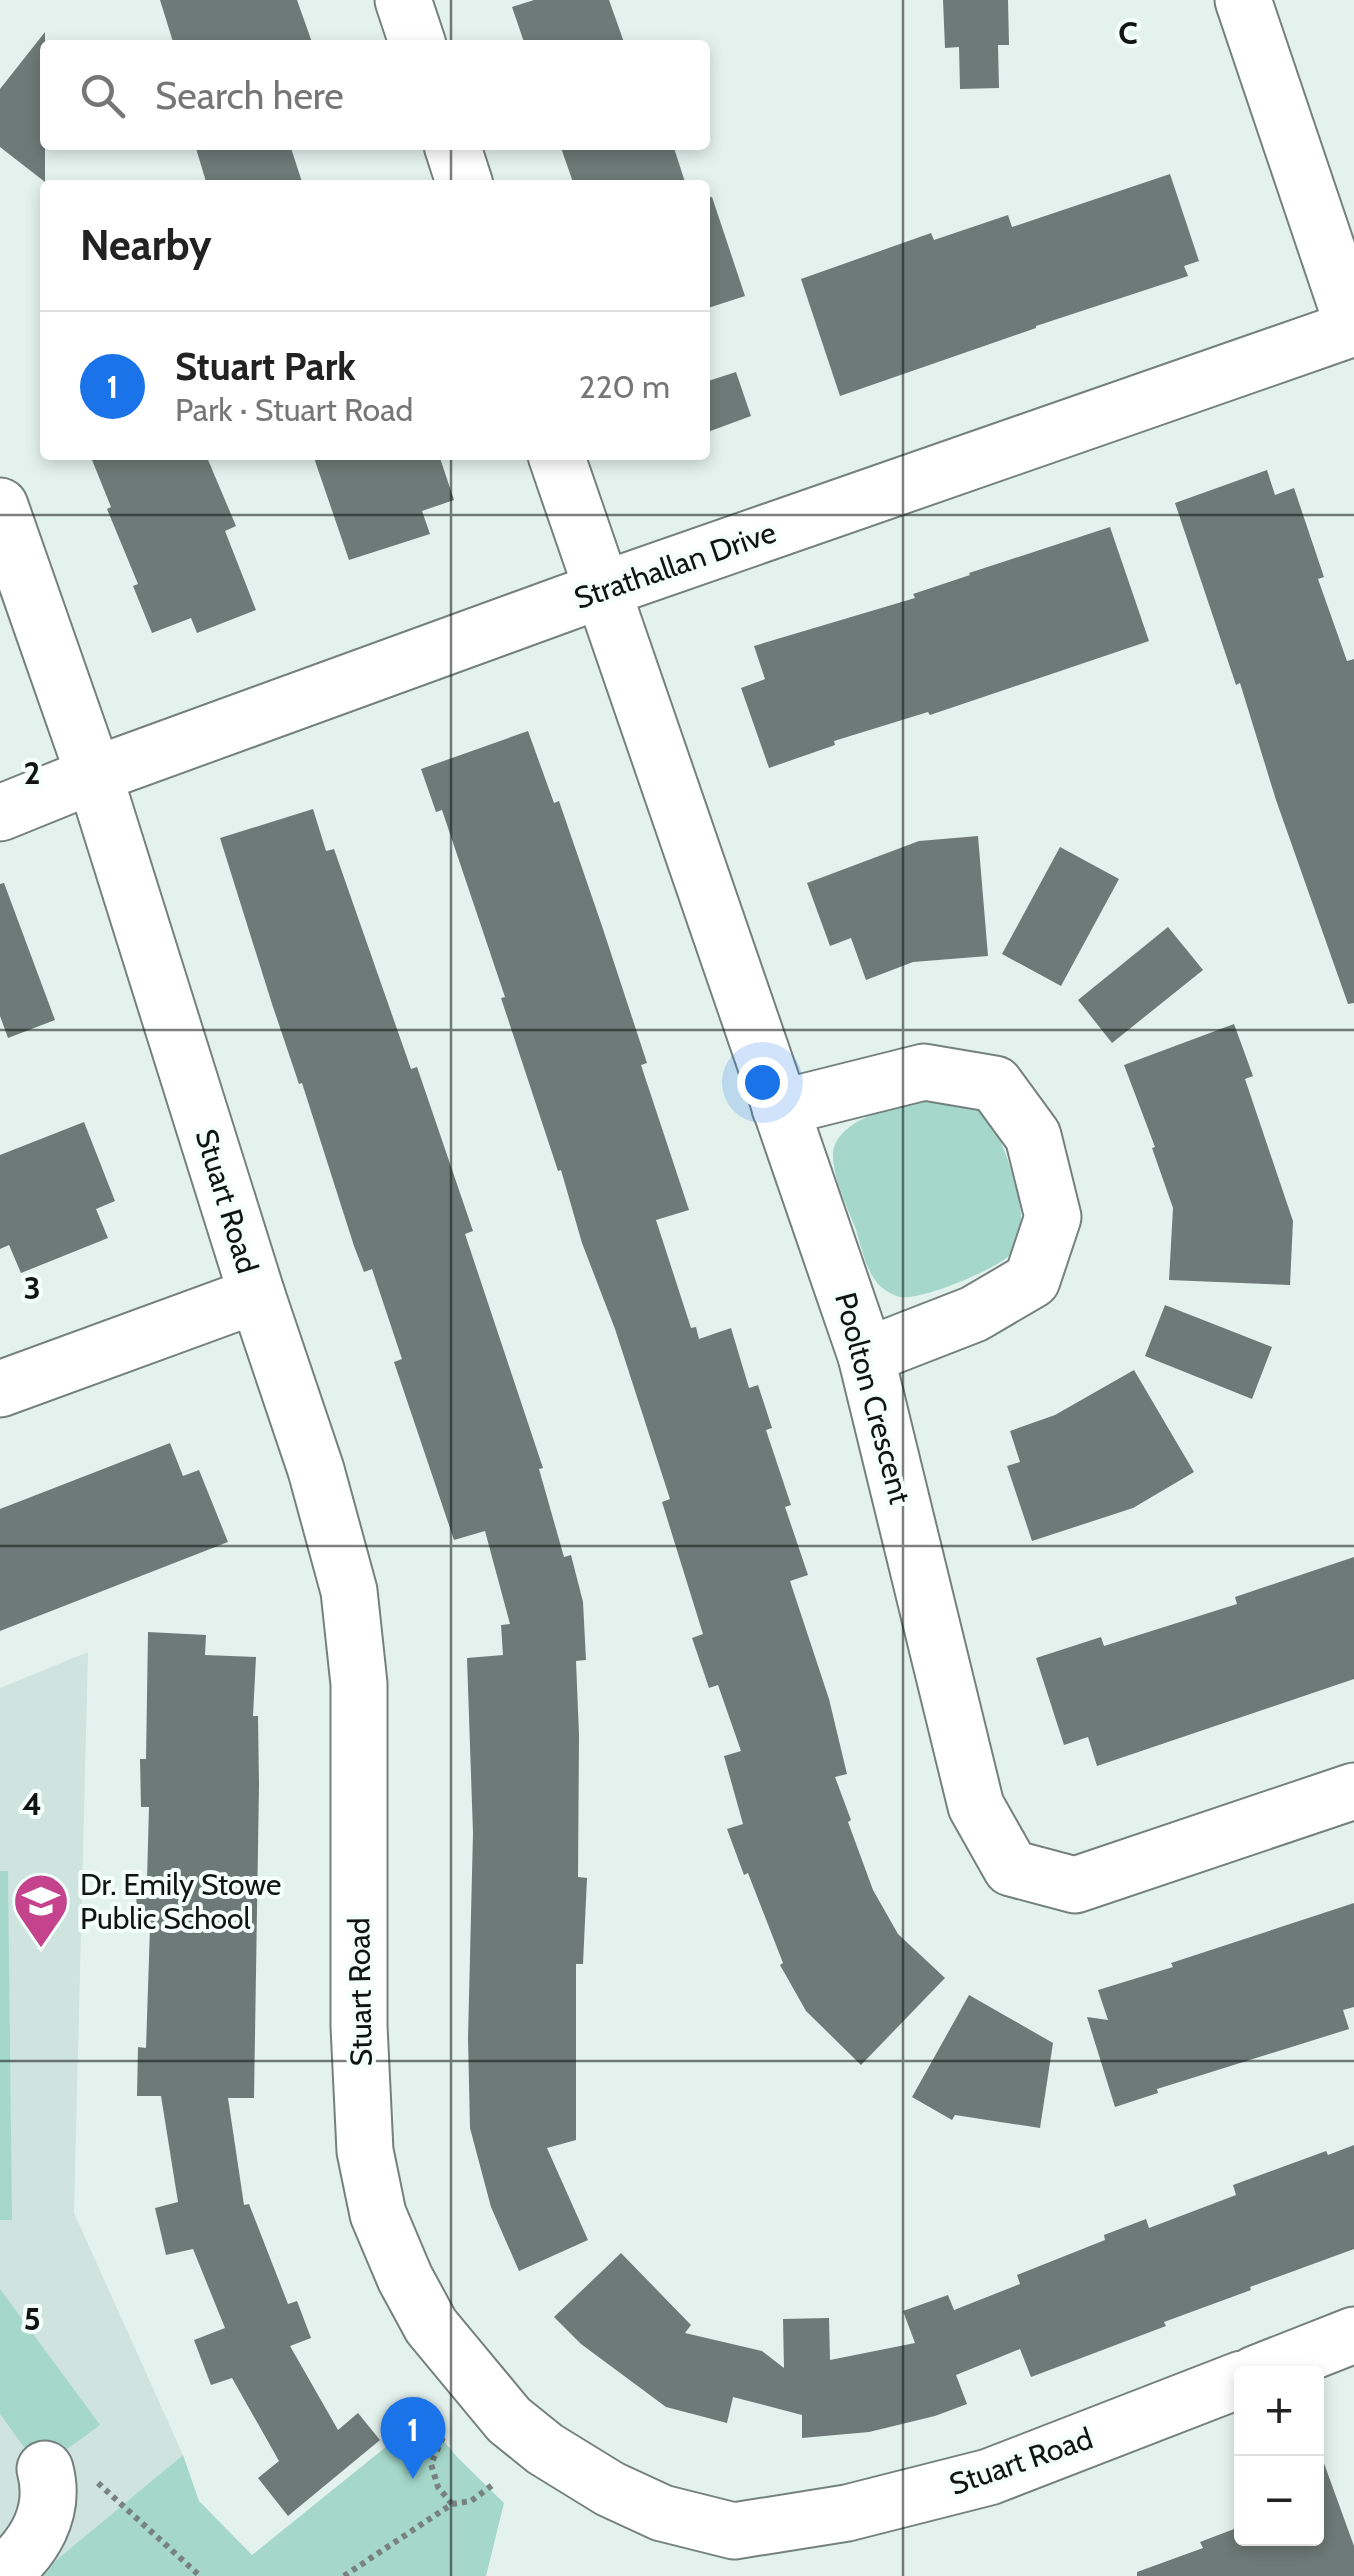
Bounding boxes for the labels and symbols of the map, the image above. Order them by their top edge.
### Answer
text: C [1118,13,1138,52]
street label: Strathallan Drive [569,513,781,617]
text: 2 [24,753,40,792]
your location [737,1057,788,1108]
street label: Stuart Road [188,1124,266,1278]
text: 3 [23,1268,41,1307]
street label: Poolton Crescent [827,1288,919,1508]
text: 4 [22,1784,42,1823]
place label: Dr. Emily Stowe Public School [80,1866,281,1937]
school or university icon: Dr. Emily Stowe Public School [11,1871,71,1950]
street label: Stuart Road [340,1917,380,2067]
text: 5 [23,2299,41,2338]
pin: 1 [380,2396,446,2479]
street label: Stuart Road [945,2419,1097,2503]

